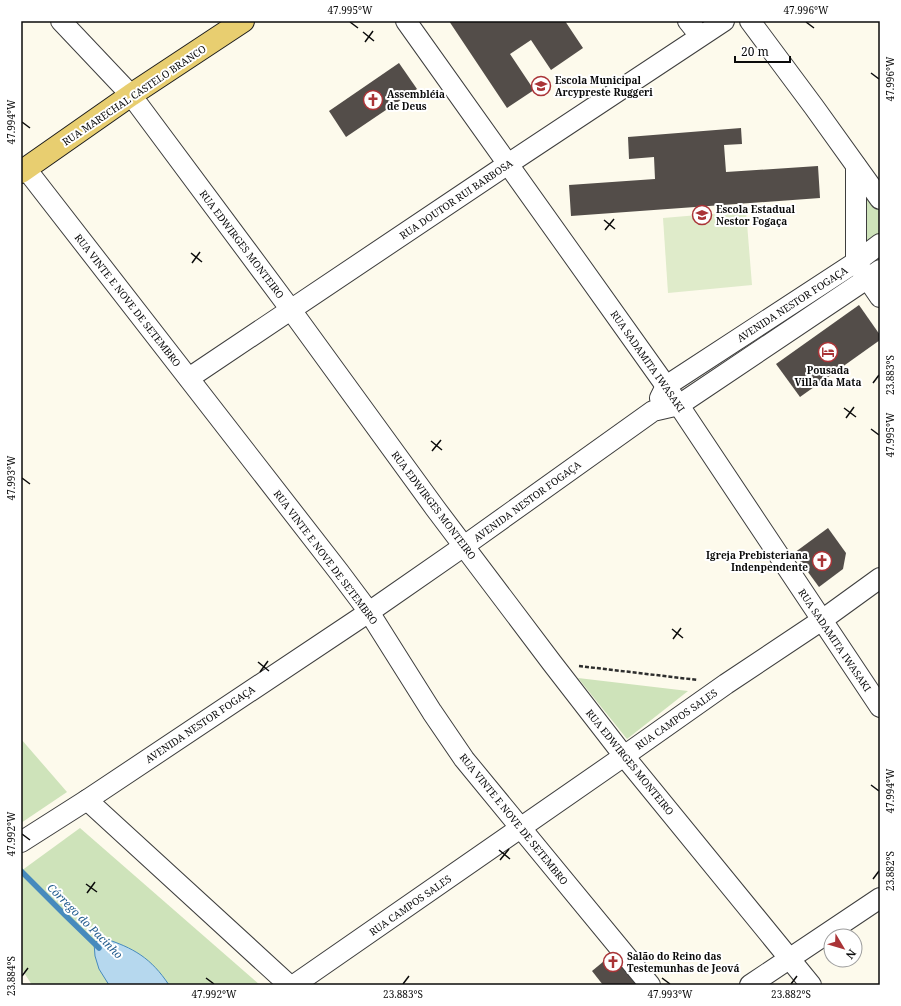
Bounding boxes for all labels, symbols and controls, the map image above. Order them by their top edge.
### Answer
text: 47.995°W [328,3,373,17]
text: 47.996°W [784,3,829,17]
scale bar [735,38,790,64]
street label: RUA MARECHAL CASTELO BRANCO [59,41,209,149]
text: 20 m [741,43,769,60]
text: 47.996°W [883,56,897,101]
place label: Escola Municipal Arcypreste Ruggeri [555,73,653,99]
school or university icon: Escola Municipal Arcypreste Ruggeri [530,75,552,97]
place label: Assembléia de Deus [387,87,445,113]
church icon: Assembléia de Deus [362,89,384,111]
text: 47.994°W [4,99,18,144]
street label: RUA DOUTOR RUI BARBOSA [397,155,516,242]
street label: RUA EDWIRGES MONTEIRO [197,187,287,301]
place label: Escola Estadual Nestor Fogaça [716,202,795,228]
school or university icon: Escola Estadual Nestor Fogaça [691,204,713,226]
street label: RUA VINTE E NOVE DE SETEMBRO [72,231,184,369]
street label: AVENIDA NESTOR FOGAÇA [734,262,851,345]
street label: RUA SADAMITA IWASAKI [608,307,689,415]
hotel icon: Pousada Villa da Mata [817,341,839,363]
text: 23.883°S [883,355,897,395]
place label: Pousada Villa da Mata [795,363,861,389]
text: 47.995°W [883,412,897,457]
street label: RUA EDWIRGES MONTEIRO [389,448,479,562]
text: 47.993°W [4,455,18,500]
street label: AVENIDA NESTOR FOGAÇA [471,457,584,545]
street label: RUA VINTE E NOVE DE SETEMBRO [271,487,381,627]
place label: Igreja Prebisteriana Indenpendente [706,548,808,574]
church icon: Igreja Prebisteriana Indenpendente [811,550,833,572]
street label: RUA SADAMITA IWASAKI [795,586,875,694]
street label: AVENIDA NESTOR FOGAÇA [142,682,258,766]
street label: RUA CAMPOS SALES [632,685,720,753]
street label: RUA EDWIRGES MONTEIRO [583,706,677,818]
street label: RUA VINTE E NOVE DE SETEMBRO [457,750,571,888]
text: 47.994°W [883,768,897,813]
text: 47.992°W [4,811,18,856]
text: 23.882°S [883,851,897,891]
street label: RUA CAMPOS SALES [366,871,454,939]
water label: Córrego do Pacinho [44,880,126,962]
north arrow [823,928,863,968]
text: N [842,946,860,963]
place label: Salão do Reino das Testemunhas de Jeová [627,949,739,975]
church icon: Salão do Reino das Testemunhas de Jeová [602,951,624,973]
text: 23.884°S [4,956,18,996]
text: 47.992°W [192,987,237,1001]
text: 23.883°S [383,987,423,1001]
text: 47.993°W [648,987,693,1001]
text: 23.882°S [771,987,811,1001]

